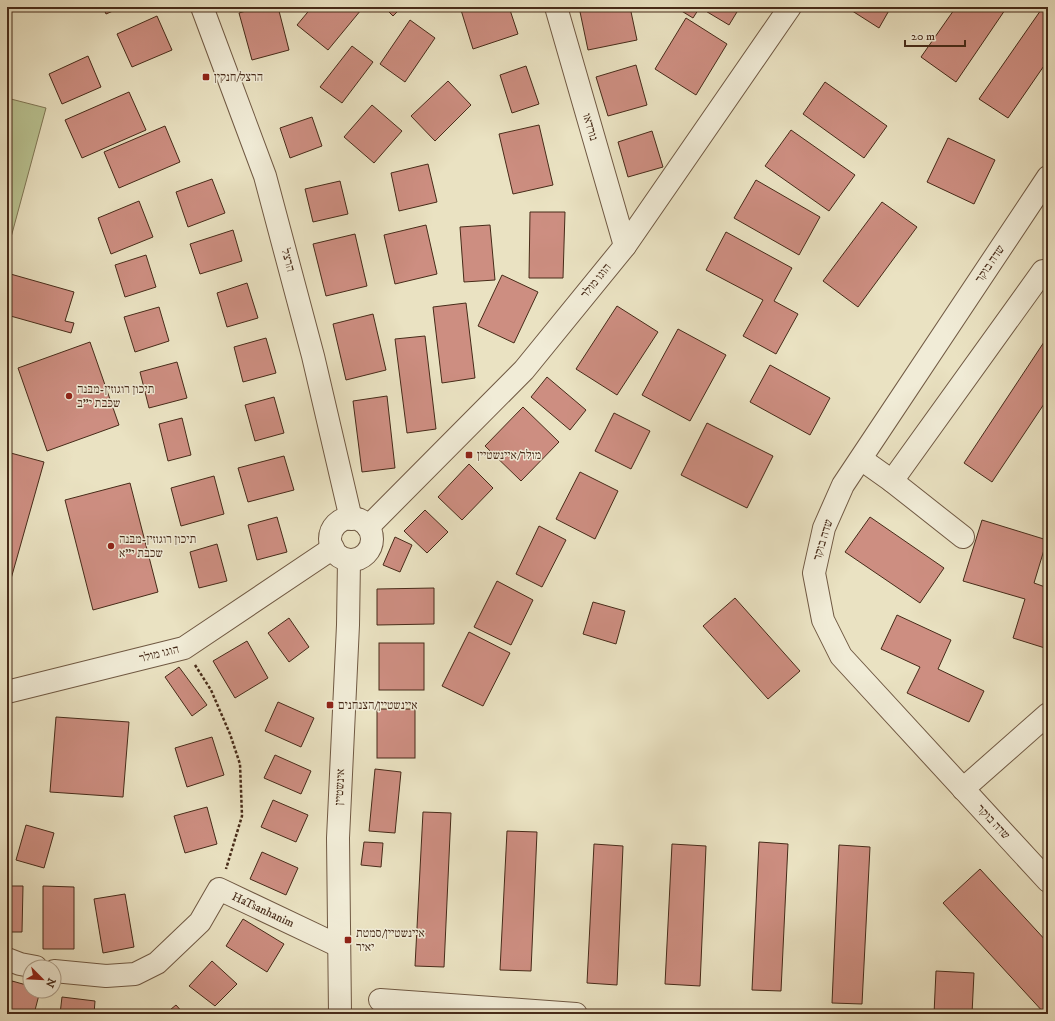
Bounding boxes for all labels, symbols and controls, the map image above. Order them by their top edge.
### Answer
scale bar [905,22,965,48]
text: 20 m [911,29,935,44]
place label: הרצל/חנקין [214,70,263,85]
marker: הרצל/חנקין [201,72,211,82]
street label: נורדאו [579,111,601,143]
street label: שדה בוקר [972,242,1008,286]
street label: הרצל [278,247,298,273]
street label: הוגו מולר [577,260,615,302]
place label: תיכון רוגוזין-מבנה שכבת י"ב [77,382,154,411]
marker: תיכון רוגוזין-מבנה שכבת י"ב [64,391,74,401]
place label: מולר/איינשטיין [477,448,541,463]
marker: מולר/איינשטיין [464,450,474,460]
street label: שדה בוקר [810,517,836,563]
place label: תיכון רוגוזין-מבנה שכבת י"א [119,532,196,561]
marker: תיכון רוגוזין-מבנה שכבת י"א [106,541,116,551]
street label: הוגו מולר [137,642,181,666]
place label: איינשטיין/הצנחנים [338,698,418,713]
marker: איינשטיין/הצנחנים [325,700,335,710]
street label: אינשטיין [332,768,348,806]
street label: שדה בוקר [973,801,1013,843]
street label: HaTsanhanim [229,889,297,931]
place label: איינשטיין/סמטת יאיר [356,926,425,955]
marker: איינשטיין/סמטת יאיר [343,935,353,945]
north arrow [22,959,62,999]
text: N [42,976,58,990]

